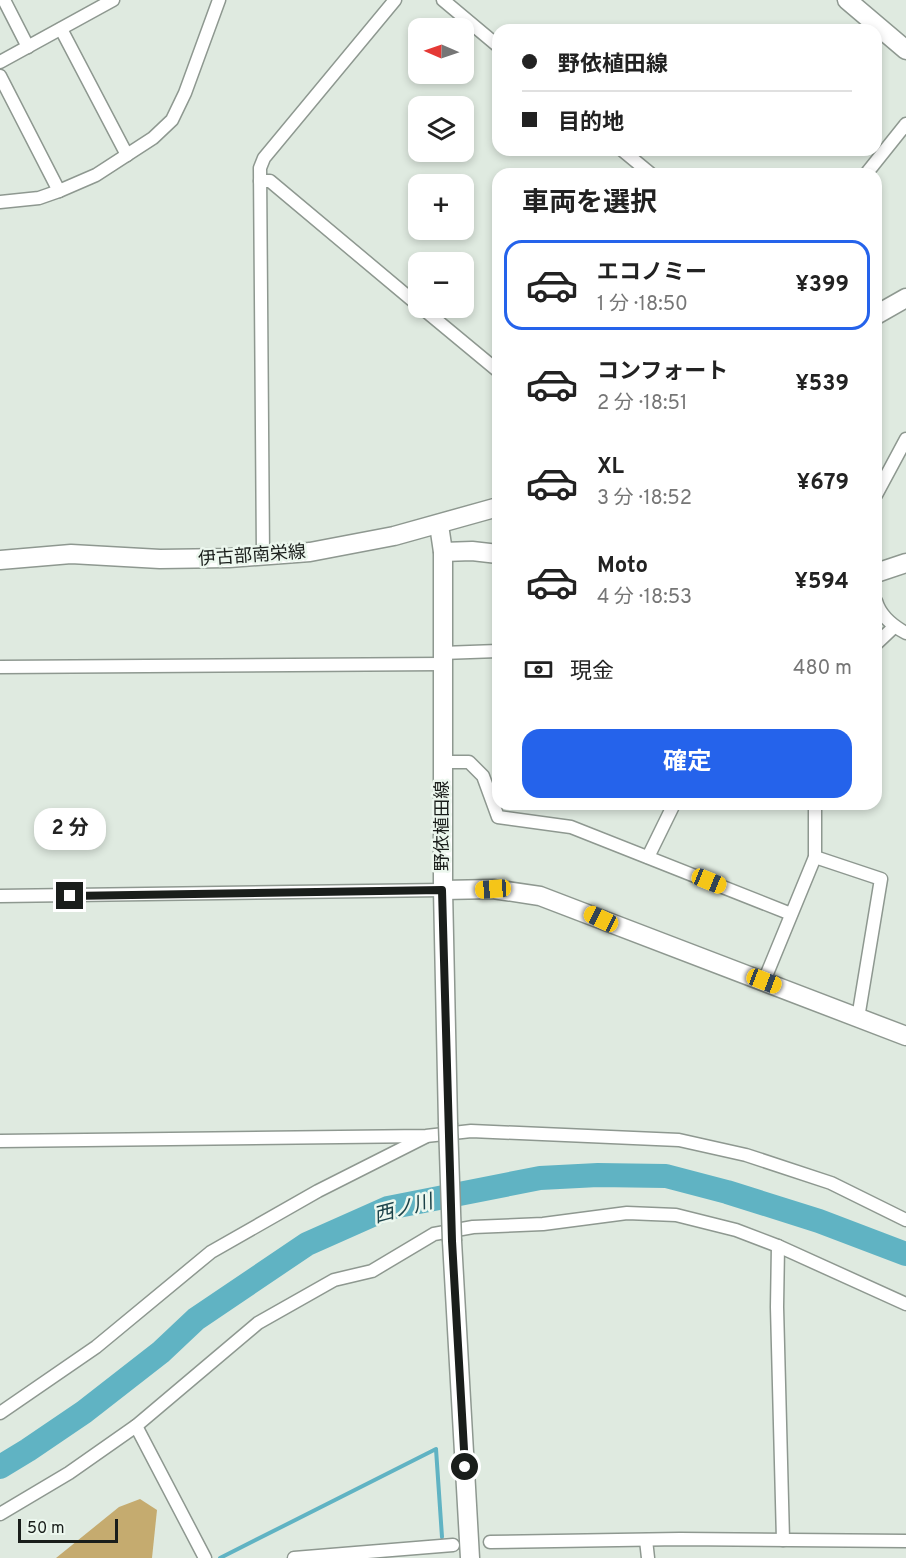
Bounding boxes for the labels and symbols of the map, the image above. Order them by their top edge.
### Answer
north arrow [408,18,474,84]
street label: 伊古部南栄線 [197,541,307,572]
street label: 野依植田線 [432,781,455,871]
callout: 2 分 [34,809,106,851]
car [689,866,729,896]
car [474,879,512,899]
route end [56,882,83,909]
car [581,903,621,935]
car [744,966,784,996]
water label: 西ノ川 [371,1189,438,1230]
route start [451,1453,478,1480]
scale bar [18,1516,118,1544]

